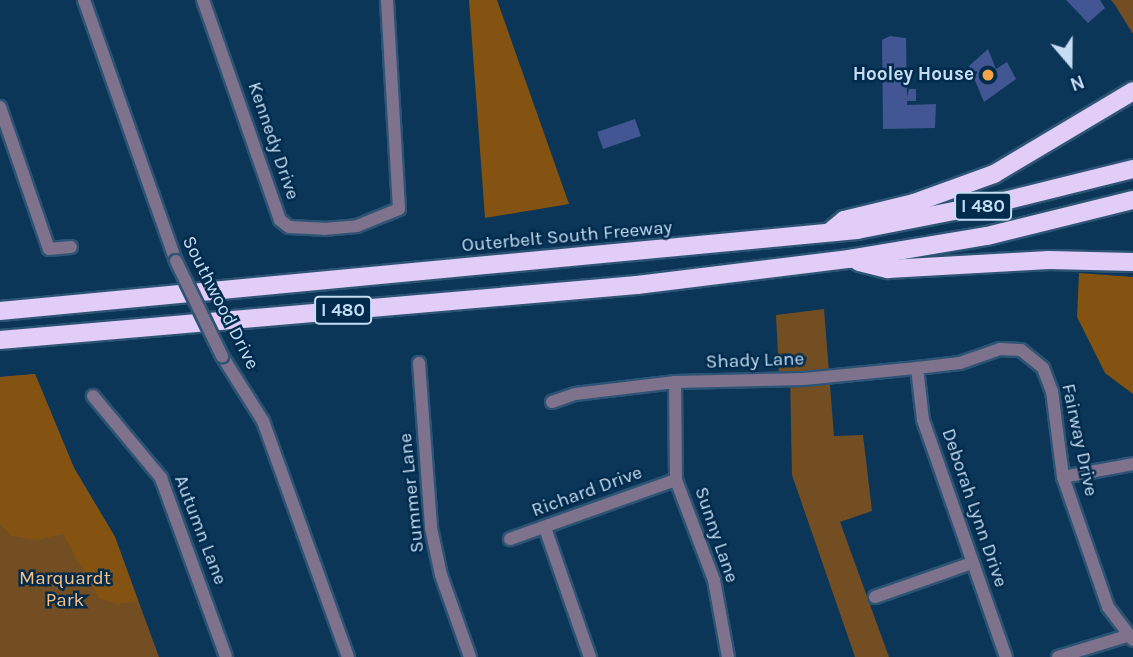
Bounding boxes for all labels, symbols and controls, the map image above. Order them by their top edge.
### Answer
north arrow [1035,28,1105,98]
place label: Hooley House [853,64,974,86]
marker: Hooley House [980,67,996,83]
text: N [1067,70,1087,95]
street label: Kennedy Drive [242,79,304,203]
road number: I 480 [953,191,1013,220]
street label: Outerbelt South Freeway [461,216,673,258]
street label: Southwood Drive [177,232,263,374]
road number: I 480 [313,296,373,324]
street label: Shady Lane [705,348,805,374]
street label: Fairway Drive [1056,382,1102,498]
street label: Deborah Lynn Drive [936,426,1012,590]
street label: Summer Lane [394,432,430,554]
street label: Richard Drive [529,461,645,523]
street label: Autumn Lane [169,472,231,588]
street label: Sunny Lane [689,484,743,586]
park label: Marquardt Park [19,568,111,612]

